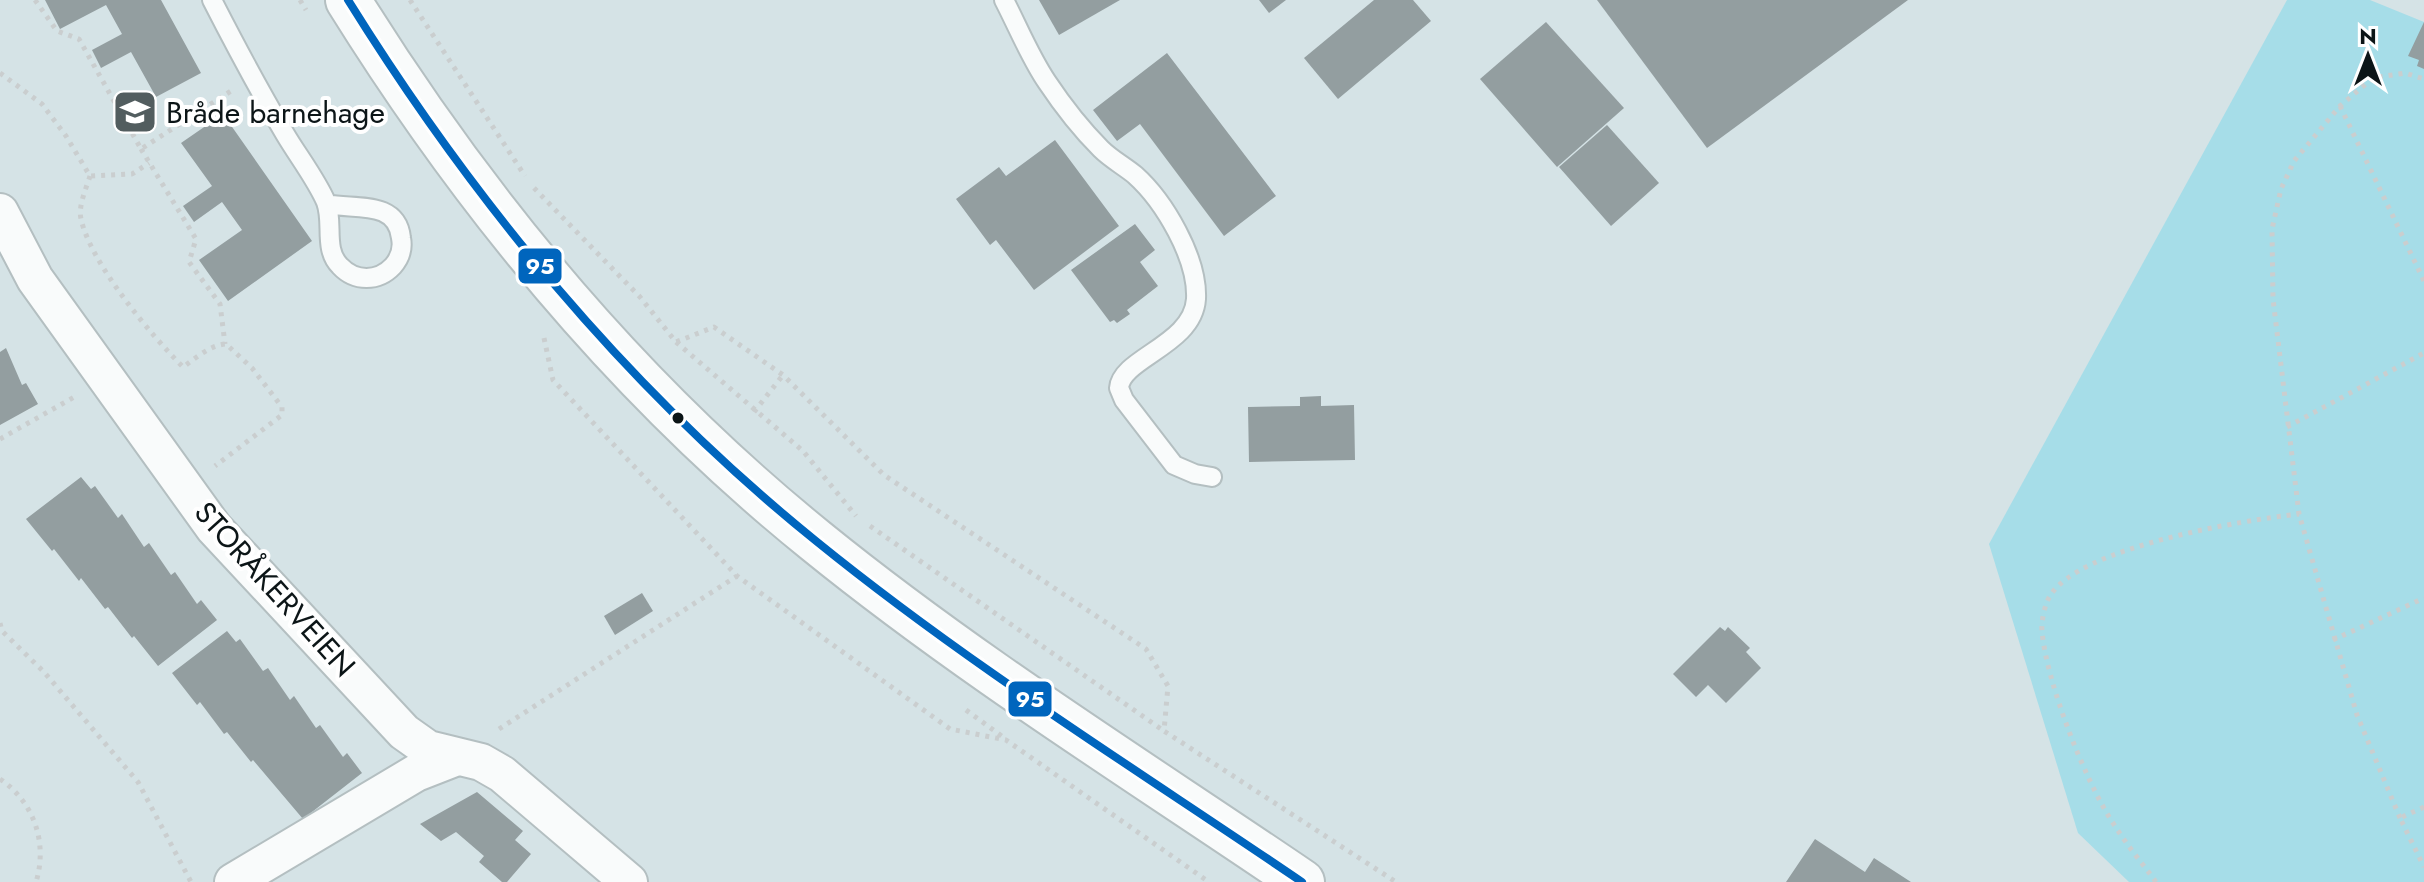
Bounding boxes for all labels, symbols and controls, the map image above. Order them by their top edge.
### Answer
north arrow [2328,16,2408,96]
text: N [2359,20,2377,52]
school or university icon: Bråde barnehage [111,88,159,136]
place label: Bråde barnehage [166,91,385,134]
line badge: 95 [517,247,563,285]
text: 95 [526,250,554,282]
unlabelled marker [670,410,686,426]
street label: STORÅKERVEIEN [184,492,366,686]
line badge: 95 [1007,680,1053,718]
text: 95 [1016,683,1044,715]

